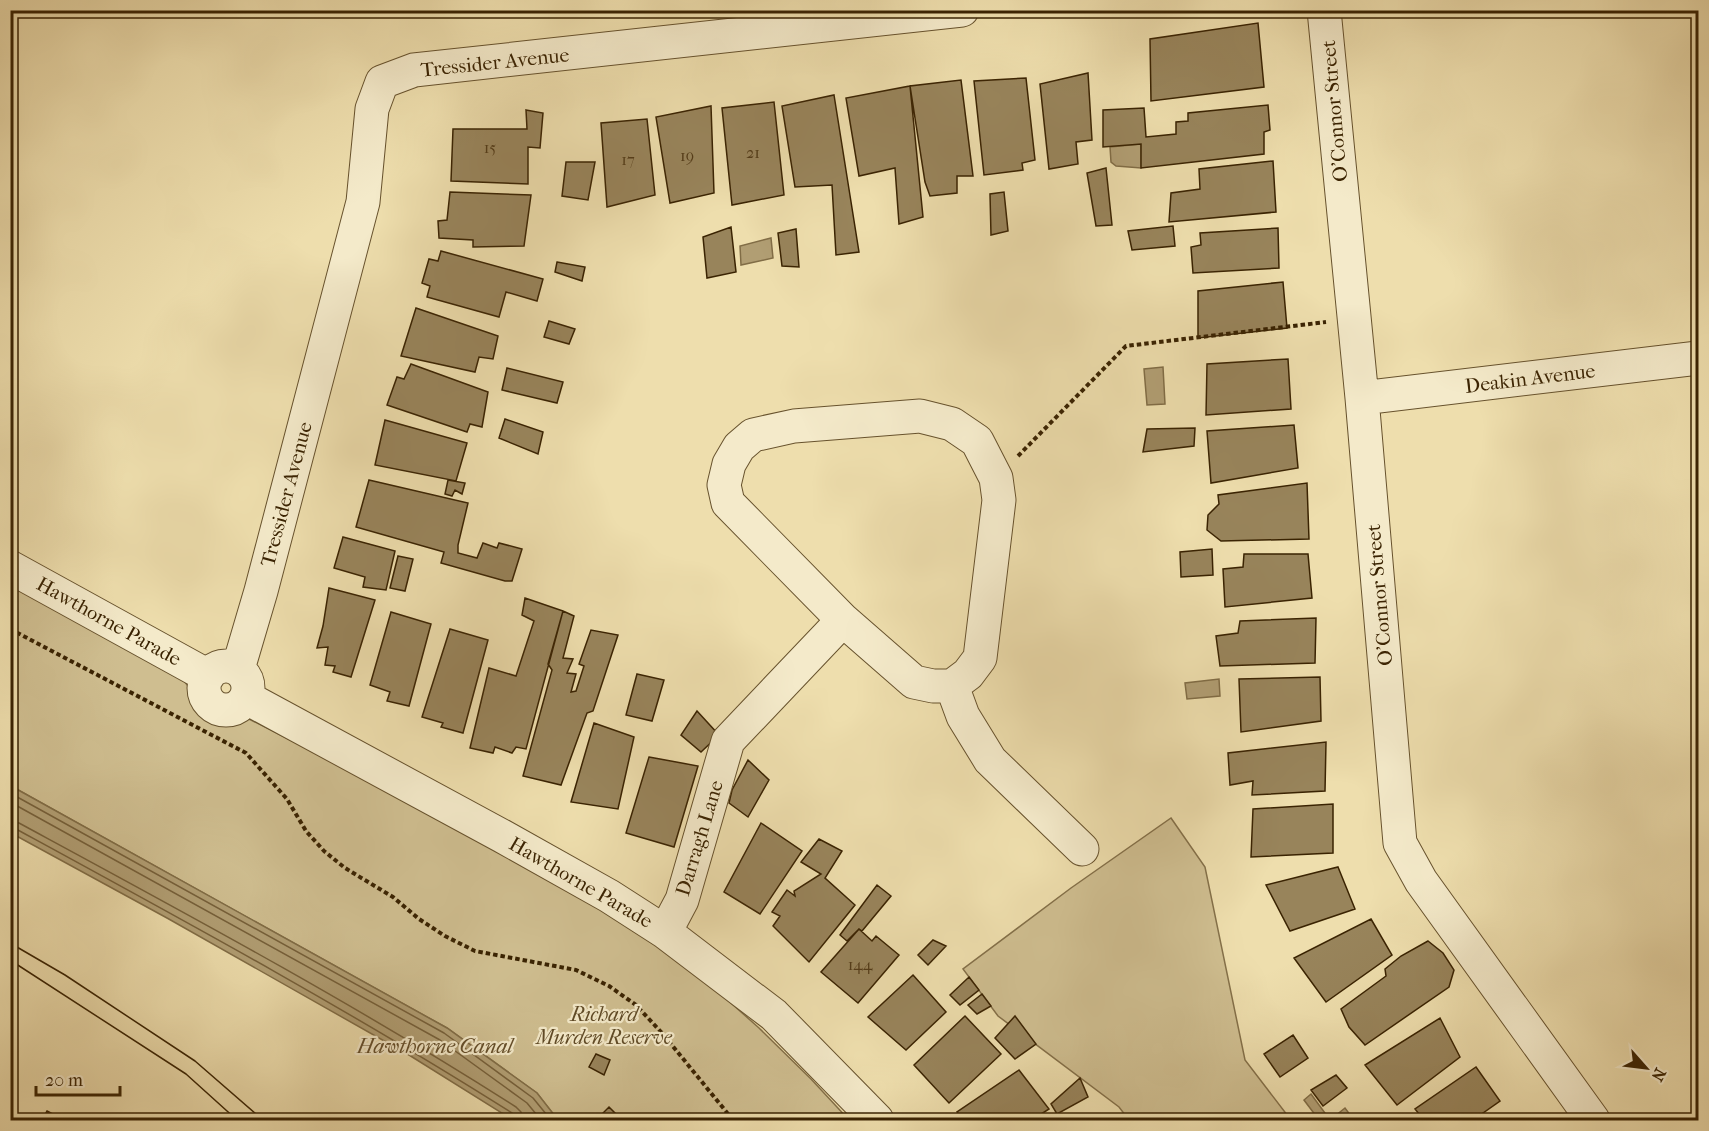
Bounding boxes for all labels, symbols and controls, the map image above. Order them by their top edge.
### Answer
street label: O'Connor Street [1317,39,1352,183]
street label: Tressider Avenue [420,43,570,82]
house number: 15 [484,138,496,157]
house number: 21 [746,143,760,162]
house number: 19 [680,146,694,165]
house number: 17 [621,150,635,169]
street label: Deakin Avenue [1464,359,1597,398]
street label: Tressider Avenue [256,419,317,569]
street label: O'Connor Street [1362,523,1397,667]
street label: Hawthorne Parade [32,572,185,671]
street label: Darragh Lane [671,777,728,899]
street label: Hawthorne Parade [505,832,657,933]
house number: 144 [848,955,873,974]
park label: Richard Murden Reserve [534,1003,673,1049]
water label: Hawthorne Canal [356,1034,516,1058]
north arrow [1616,1038,1676,1098]
scale bar [36,1059,120,1097]
text: N [1647,1065,1670,1085]
text: 20 m [45,1070,83,1091]

